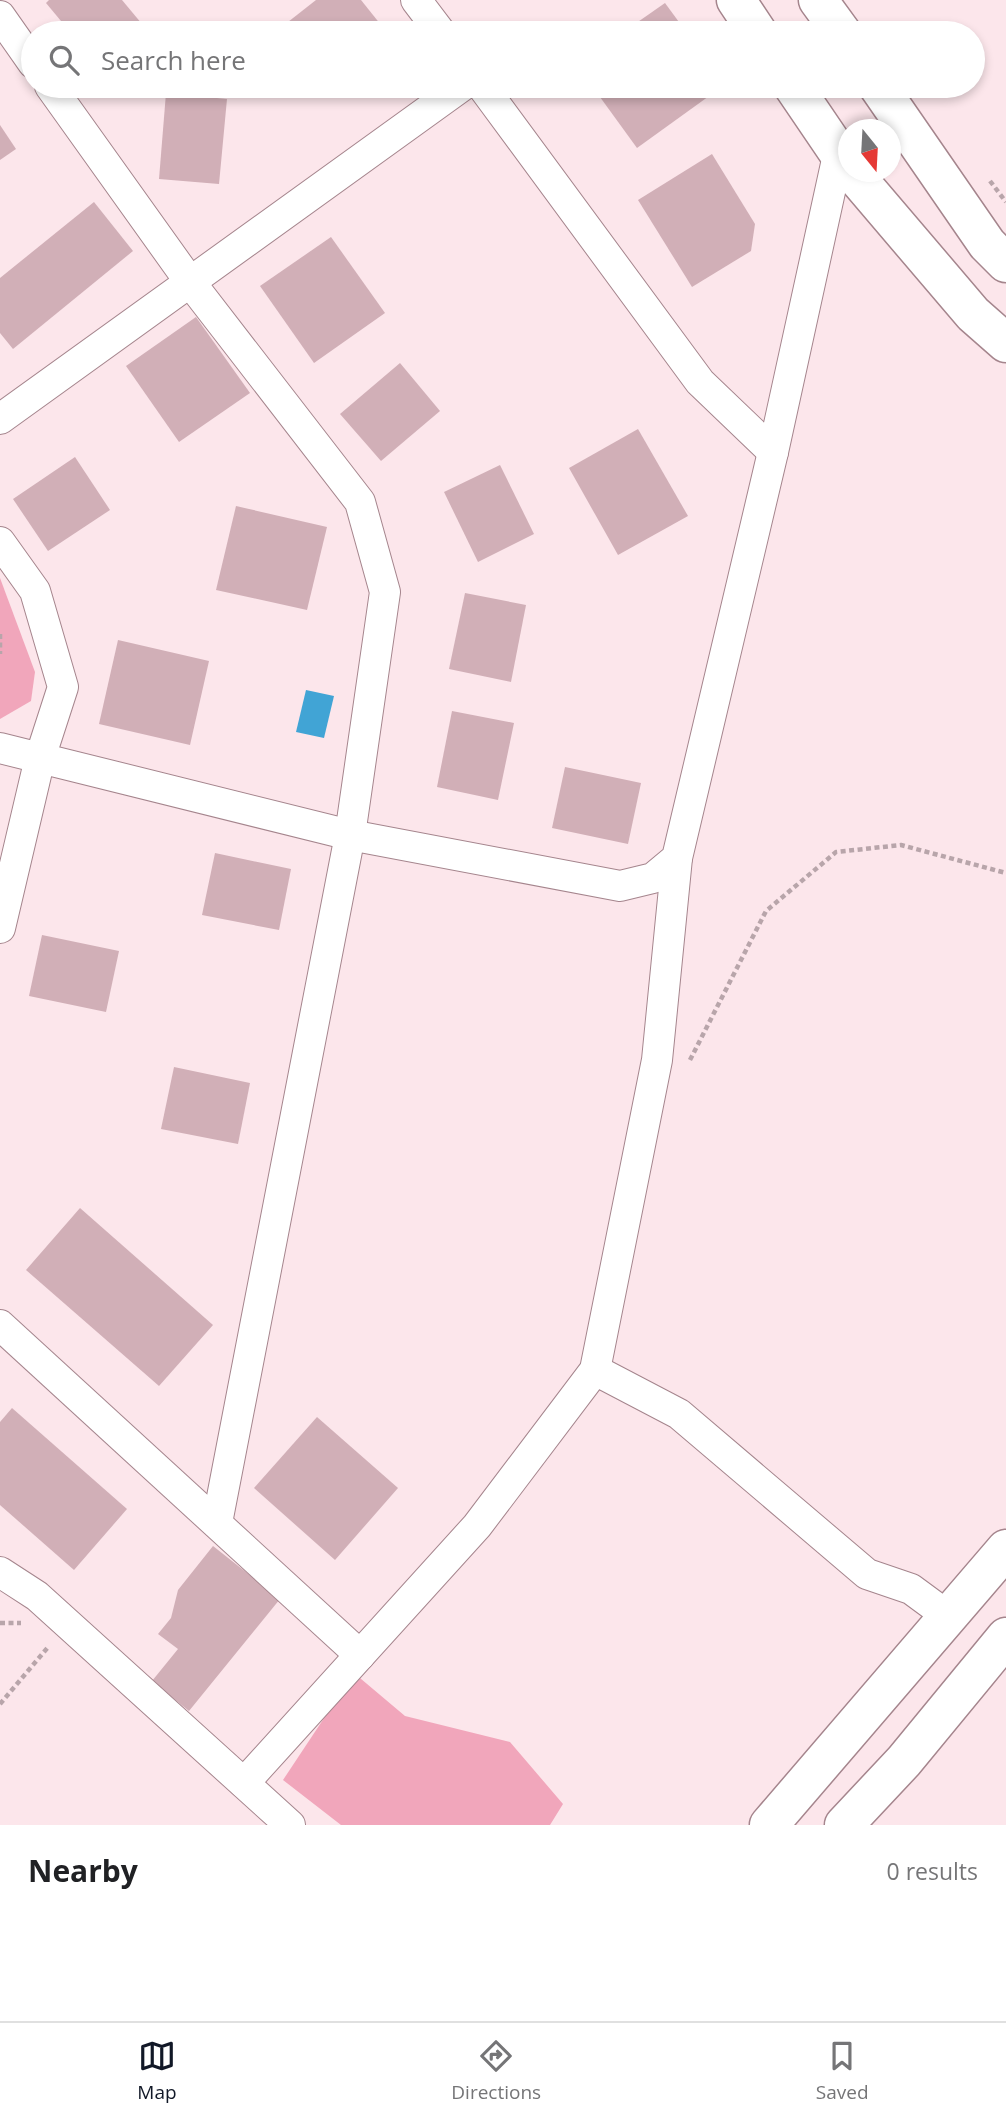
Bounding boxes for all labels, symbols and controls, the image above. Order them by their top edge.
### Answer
search box [21,21,985,98]
icon: search [45,41,83,79]
text: Search here [101,42,246,78]
north arrow [838,119,901,182]
text: Nearby [28,1850,138,1891]
text: 0 results [887,1855,978,1887]
tab: Map [137,2037,177,2105]
tab: Directions [451,2037,541,2105]
tab: Saved [816,2037,869,2105]

